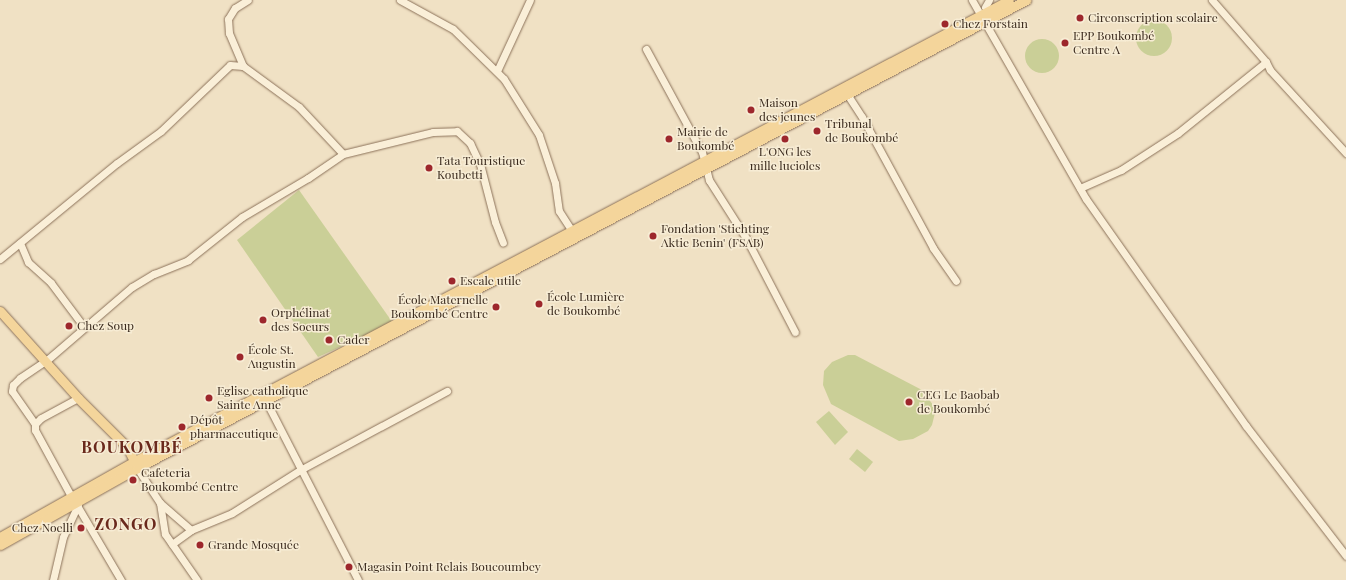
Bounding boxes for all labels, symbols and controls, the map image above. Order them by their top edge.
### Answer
place label: Circonscription scolaire [1088,11,1218,25]
marker: Circonscription scolaire [1075,13,1085,23]
place label: Chez Forstain [953,17,1028,31]
marker: Chez Forstain [940,19,950,29]
place label: EPP Boukombé Centre A [1073,29,1155,57]
marker: EPP Boukombé Centre A [1060,38,1070,48]
place label: Maison des jeunes [759,96,815,124]
marker: Maison des jeunes [746,105,756,115]
place label: Tribunal de Boukombé [825,117,898,145]
place label: Mairie de Boukombé [677,125,734,153]
marker: Tribunal de Boukombé [812,126,822,136]
marker: Mairie de Boukombé [664,134,674,144]
marker: L'ONG les mille lucioles [780,134,790,144]
place label: L'ONG les mille lucioles [750,145,820,173]
place label: Tata Touristique Koubetti [437,154,526,182]
marker: Tata Touristique Koubetti [424,163,434,173]
place label: Fondation 'Stichting Aktie Benin' (FSAB) [661,222,769,250]
marker: Fondation 'Stichting Aktie Benin' (FSAB) [648,231,658,241]
place label: Escale utile [460,274,521,288]
marker: Escale utile [447,276,457,286]
place label: École Lumière de Boukombé [547,290,624,318]
place label: École Maternelle Boukombé Centre [391,293,488,321]
marker: École Lumière de Boukombé [534,299,544,309]
marker: École Maternelle Boukombé Centre [491,302,501,312]
place label: Orphélinat des Soeurs [271,306,330,334]
marker: Orphélinat des Soeurs [258,315,268,325]
place label: Chez Soup [77,319,134,333]
marker: Chez Soup [64,321,74,331]
place label: Cader [337,333,370,347]
marker: Cader [324,335,334,345]
place label: École St. Augustin [248,343,296,371]
marker: École St. Augustin [235,352,245,362]
place label: Eglise catholique Sainte Anne [217,384,308,412]
place label: CEG Le Baobab de Boukombé [917,388,1000,416]
marker: Eglise catholique Sainte Anne [204,393,214,403]
marker: CEG Le Baobab de Boukombé [904,397,914,407]
place label: Dépôt pharmaceutique [190,413,278,441]
marker: Dépôt pharmaceutique [177,422,187,432]
district label: BOUKOMBÉ [81,437,183,457]
place label: Cafeteria Boukombé Centre [141,466,238,494]
marker: Cafeteria Boukombé Centre [128,475,138,485]
district label: ZONGO [94,514,158,534]
place label: Chez Noelli [12,521,73,535]
marker: Chez Noelli [76,523,86,533]
place label: Grande Mosquée [208,538,299,552]
marker: Grande Mosquée [195,540,205,550]
place label: Magasin Point Relais Boucoumbey [357,560,541,574]
marker: Magasin Point Relais Boucoumbey [344,562,354,572]

